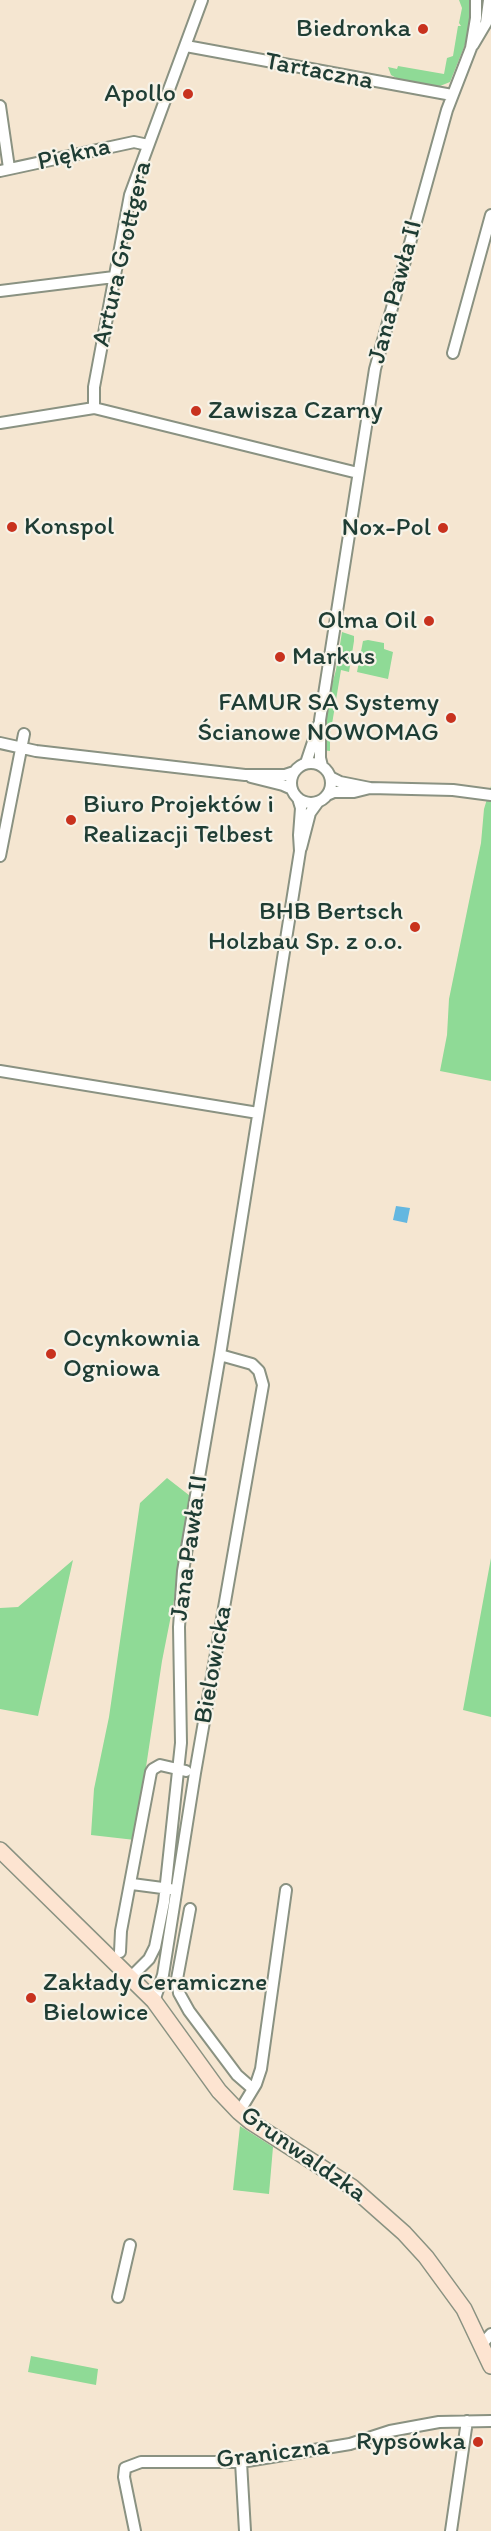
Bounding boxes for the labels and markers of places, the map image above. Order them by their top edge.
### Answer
place label: Biedronka [296,13,411,45]
marker: Biedronka [416,22,430,36]
place label: Apollo [104,78,176,110]
marker: Apollo [181,87,195,101]
place label: Zawisza Czarny [208,395,383,427]
marker: Zawisza Czarny [189,404,203,418]
place label: Konspol [24,511,114,543]
place label: Nox-Pol [341,512,431,544]
marker: Konspol [5,520,19,534]
marker: Nox-Pol [436,521,450,535]
place label: Olma Oil [318,605,417,637]
marker: Olma Oil [422,614,436,628]
place label: Markus [292,641,375,673]
marker: Markus [273,650,287,664]
place label: FAMUR SA Systemy Ścianowe NOWOMAG [197,687,439,748]
marker: FAMUR SA Systemy Ścianowe NOWOMAG [444,711,458,725]
place label: Biuro Projektów i Realizacji Telbest [83,789,274,850]
marker: Biuro Projektów i Realizacji Telbest [64,813,78,827]
place label: BHB Bertsch Holzbau Sp. z o.o. [208,896,403,958]
marker: BHB Bertsch Holzbau Sp. z o.o. [408,920,422,934]
place label: Ocynkownia Ogniowa [63,1323,200,1384]
marker: Ocynkownia Ogniowa [44,1347,58,1361]
place label: Zakłady Ceramiczne Bielowice [43,1967,267,2028]
marker: Zakłady Ceramiczne Bielowice [24,1991,38,2005]
place label: Rypsówka [356,2426,466,2458]
marker: Rypsówka [471,2435,485,2449]

